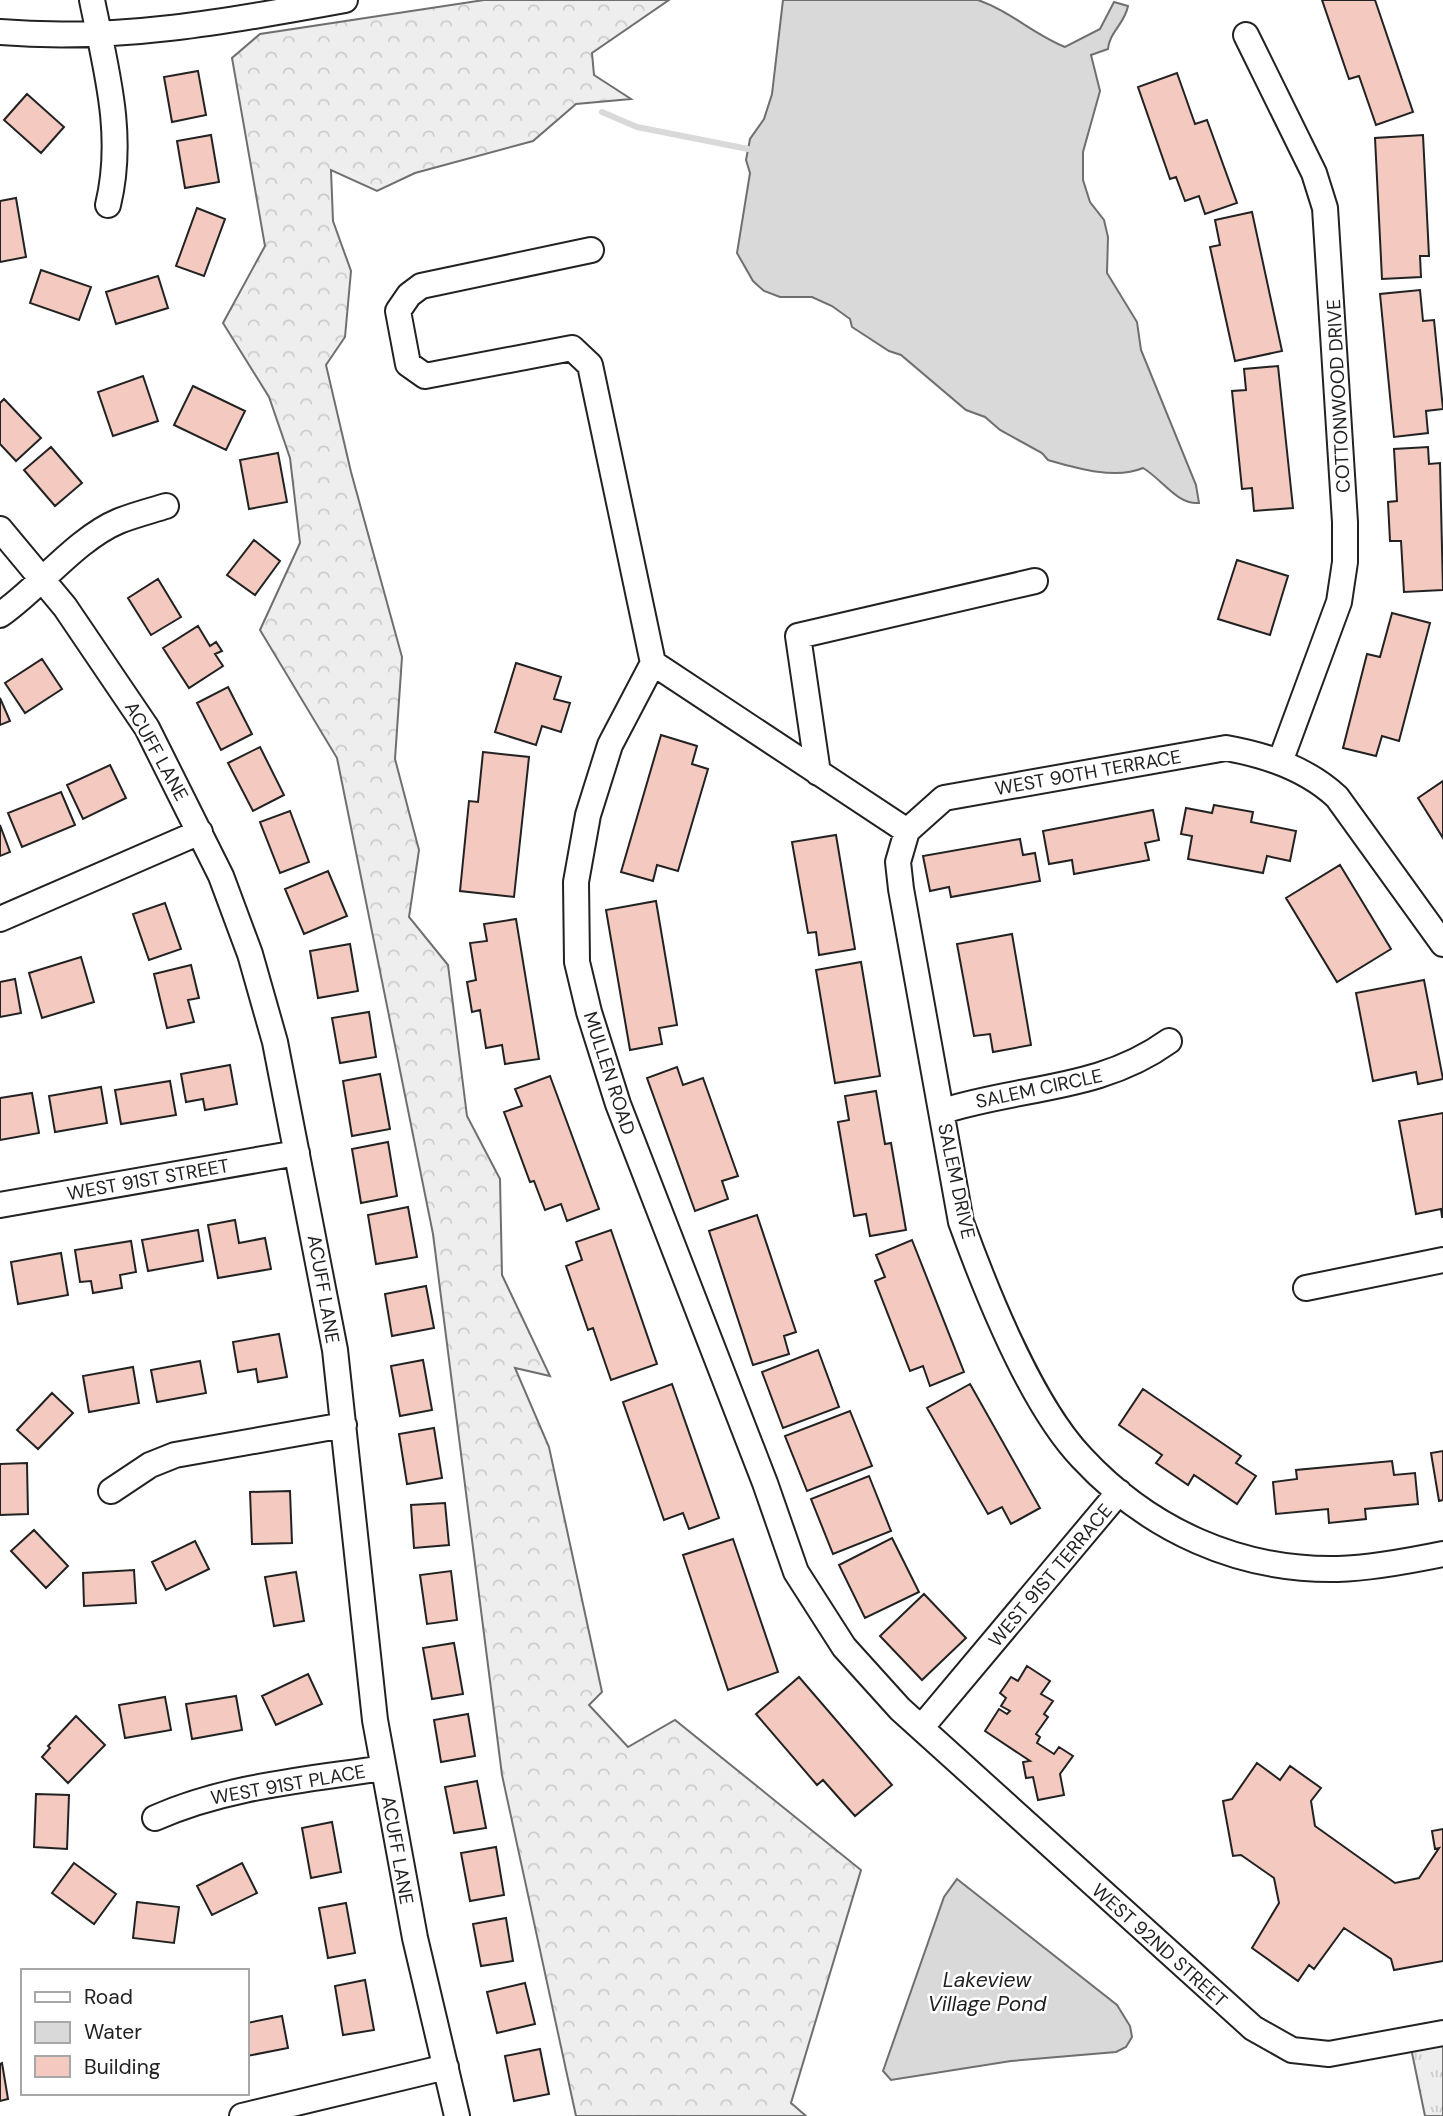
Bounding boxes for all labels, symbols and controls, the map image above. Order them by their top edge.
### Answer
street label: COTTONWOOD DRIVE [1321,299,1356,493]
street label: ACUFF LANE [119,697,194,805]
street label: WEST 90TH TERRACE [993,744,1183,801]
street label: MULLEN ROAD [578,1008,641,1138]
street label: SALEM CIRCLE [973,1063,1105,1114]
street label: SALEM DRIVE [932,1121,981,1241]
street label: WEST 91ST STREET [65,1153,231,1206]
street label: ACUFF LANE [302,1233,345,1345]
street label: WEST 91ST TERRACE [983,1498,1118,1652]
street label: WEST 91ST PLACE [209,1759,367,1810]
street label: ACUFF LANE [376,1794,419,1906]
street label: WEST 92ND STREET [1087,1878,1233,2013]
water label: Lakeview Village Pond [928,1966,1047,2018]
legend [21,1969,248,2095]
text: Road [84,1983,133,2011]
text: Water [84,2018,142,2046]
text: Building [84,2053,161,2081]

